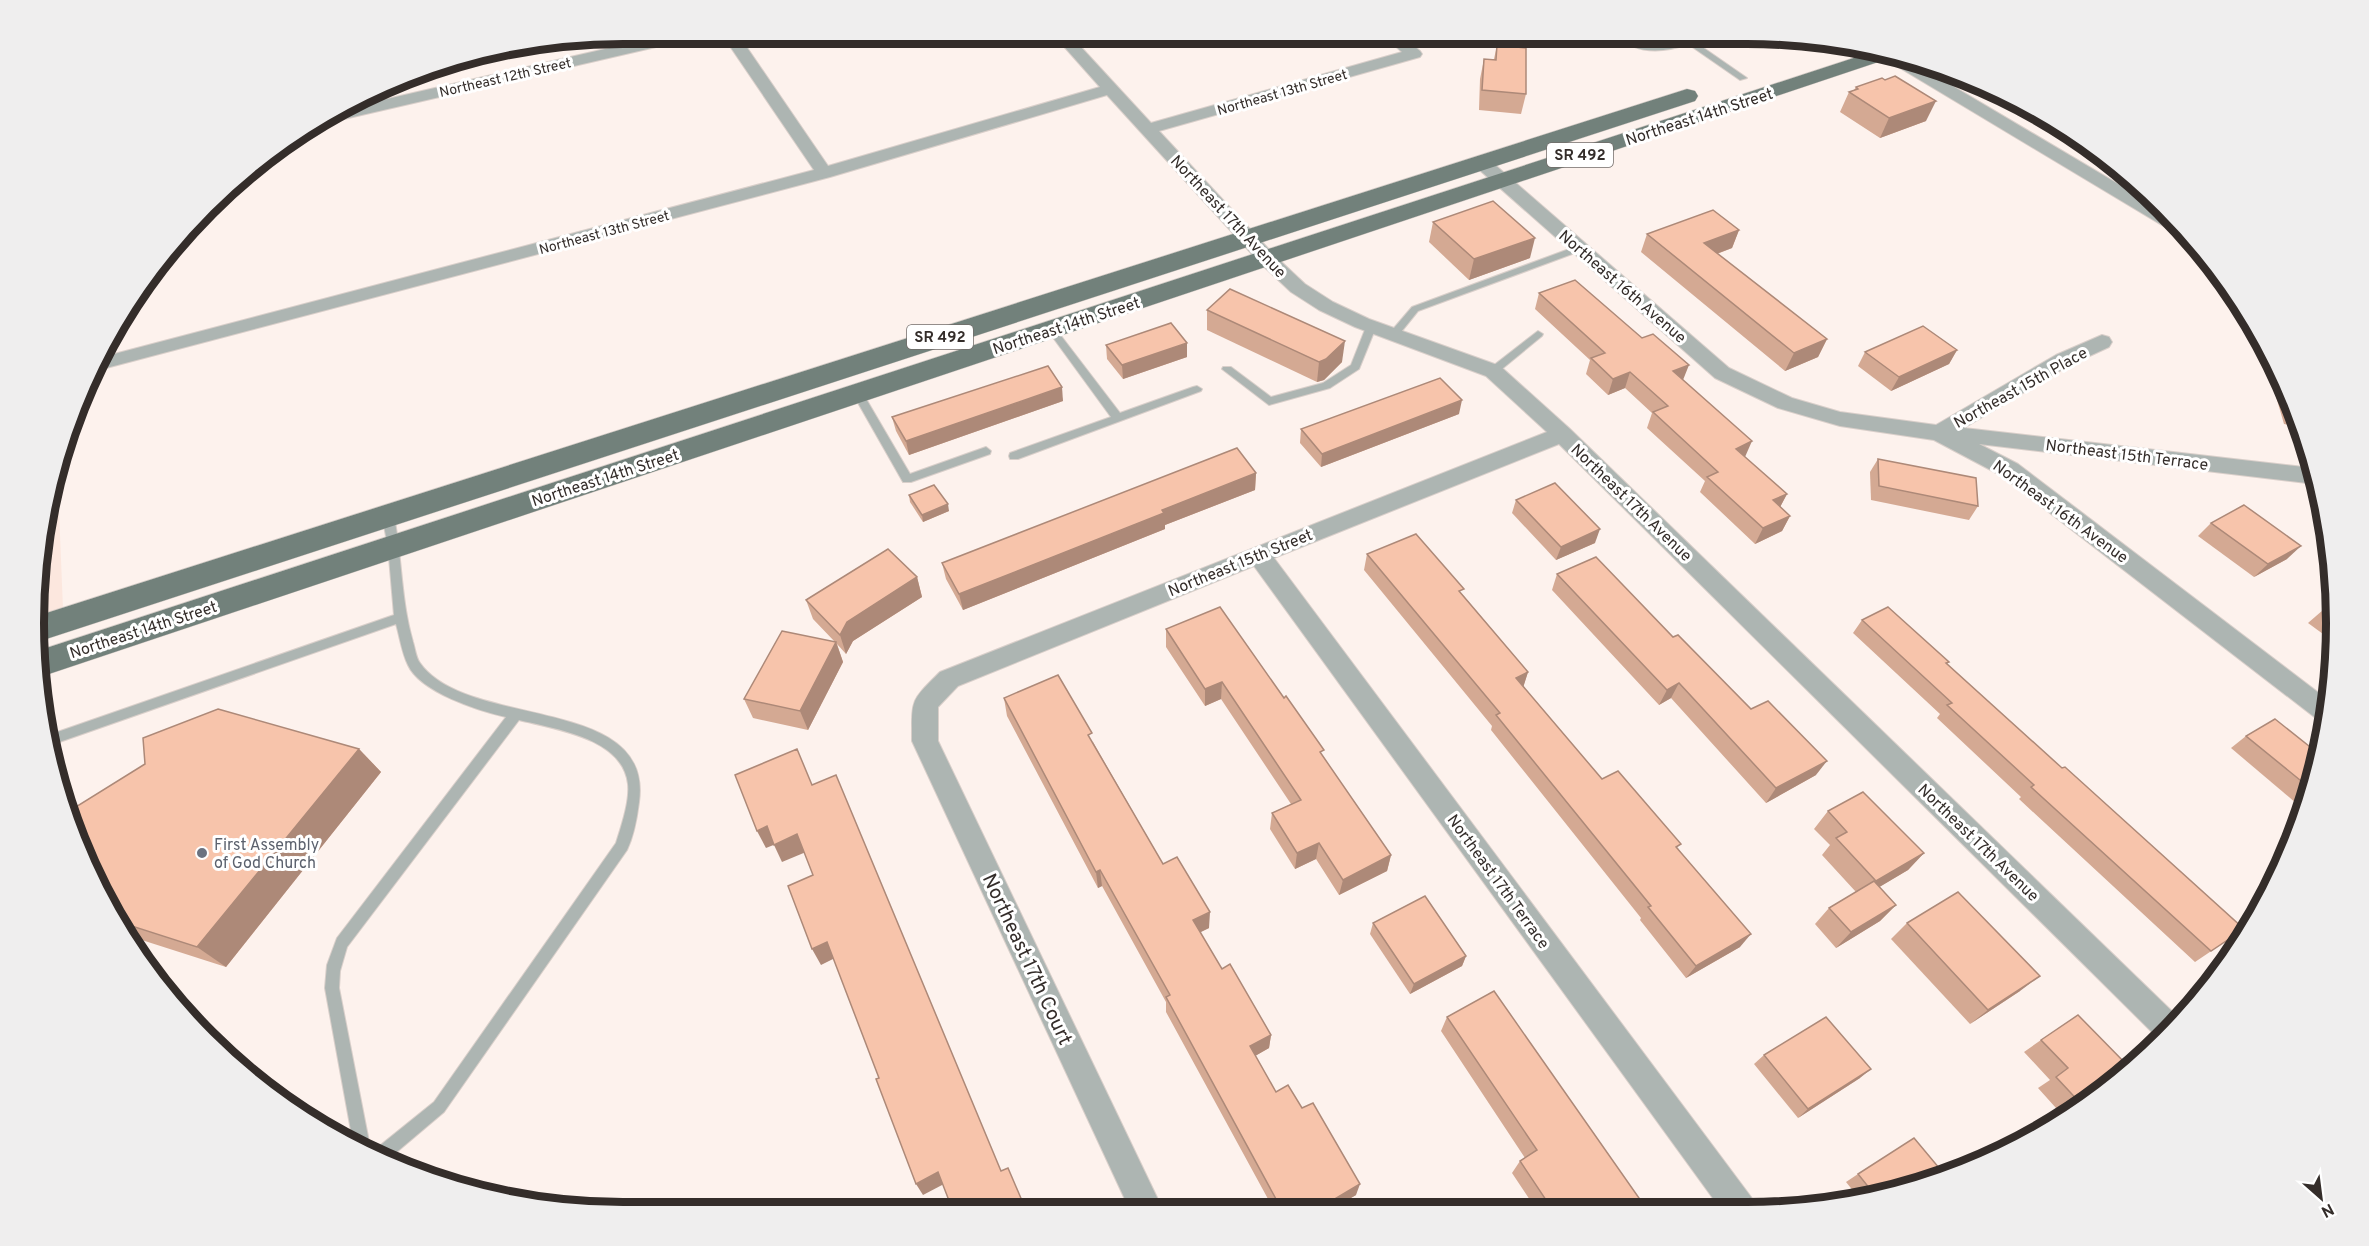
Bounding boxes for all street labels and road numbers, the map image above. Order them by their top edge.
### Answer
street label: Northeast 12th Street [438,55,573,102]
street label: Northeast 13th Street [1215,67,1349,120]
street label: Northeast 14th Street [1623,85,1776,151]
road number: SR 492 [1547,143,1613,167]
street label: Northeast 17th Avenue [1165,152,1290,283]
street label: Northeast 13th Street [537,208,672,259]
street label: Northeast 16th Avenue [1554,227,1690,348]
street label: Northeast 14th Street [990,294,1143,360]
road number: SR 492 [907,325,973,349]
street label: Northeast 15th Place [1951,344,2091,434]
street label: Northeast 15th Terrace [2044,436,2209,476]
street label: Northeast 17th Avenue [1566,440,1695,567]
street label: Northeast 14th Street [529,446,682,512]
street label: Northeast 16th Avenue [1988,457,2131,568]
street label: Northeast 15th Street [1166,526,1316,602]
street label: Northeast 14th Street [67,598,220,664]
street label: Northeast 17th Avenue [1913,780,2042,907]
street label: Northeast 17th Terrace [1442,811,1553,953]
street label: Northeast 17th Court [975,870,1077,1050]

